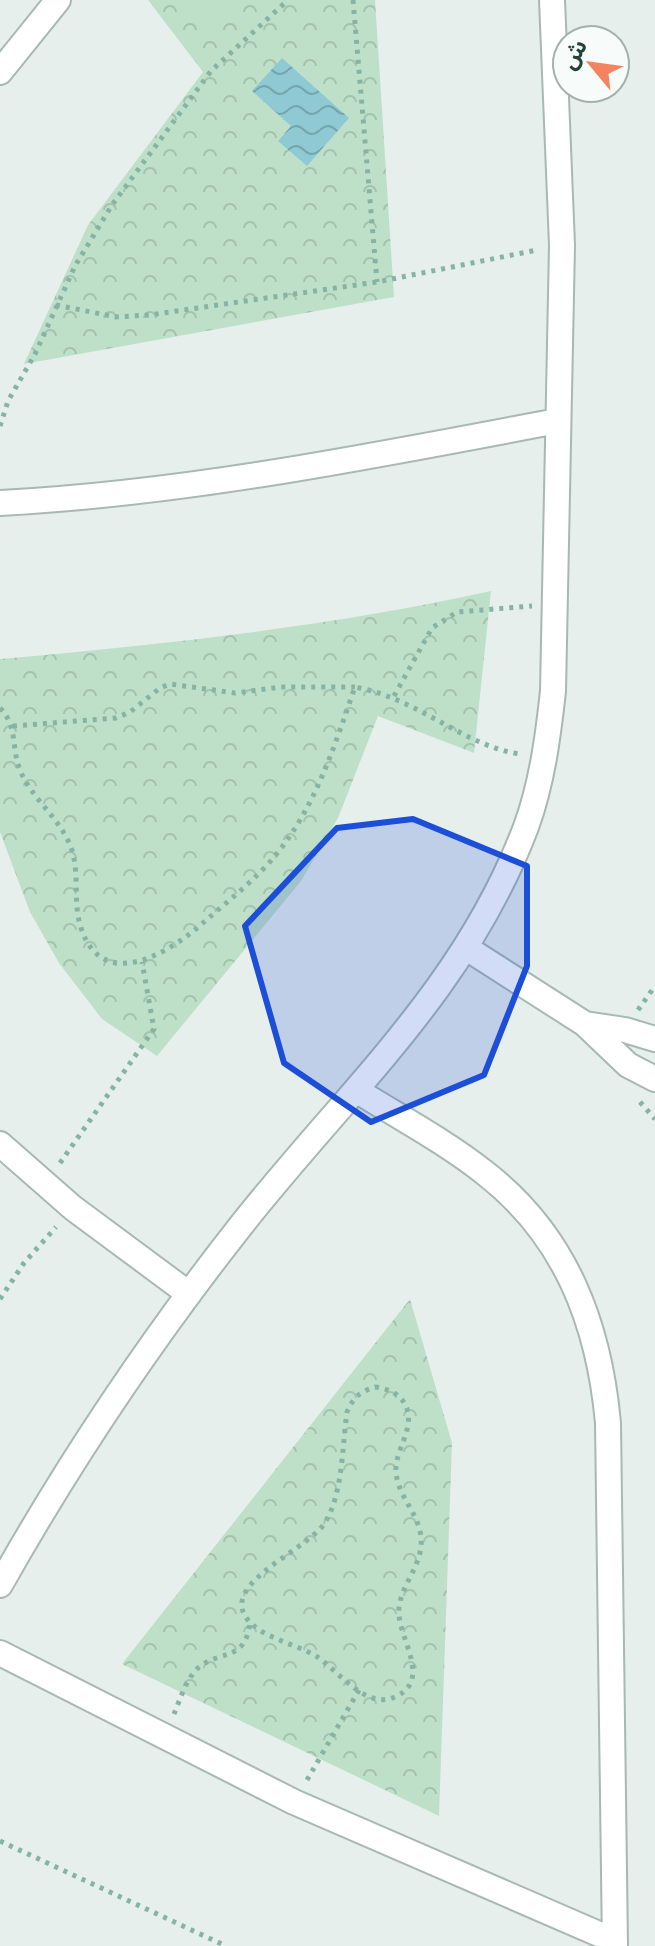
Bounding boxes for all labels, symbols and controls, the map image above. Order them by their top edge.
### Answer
north arrow [551,24,631,104]
text: ش [553,34,595,75]

